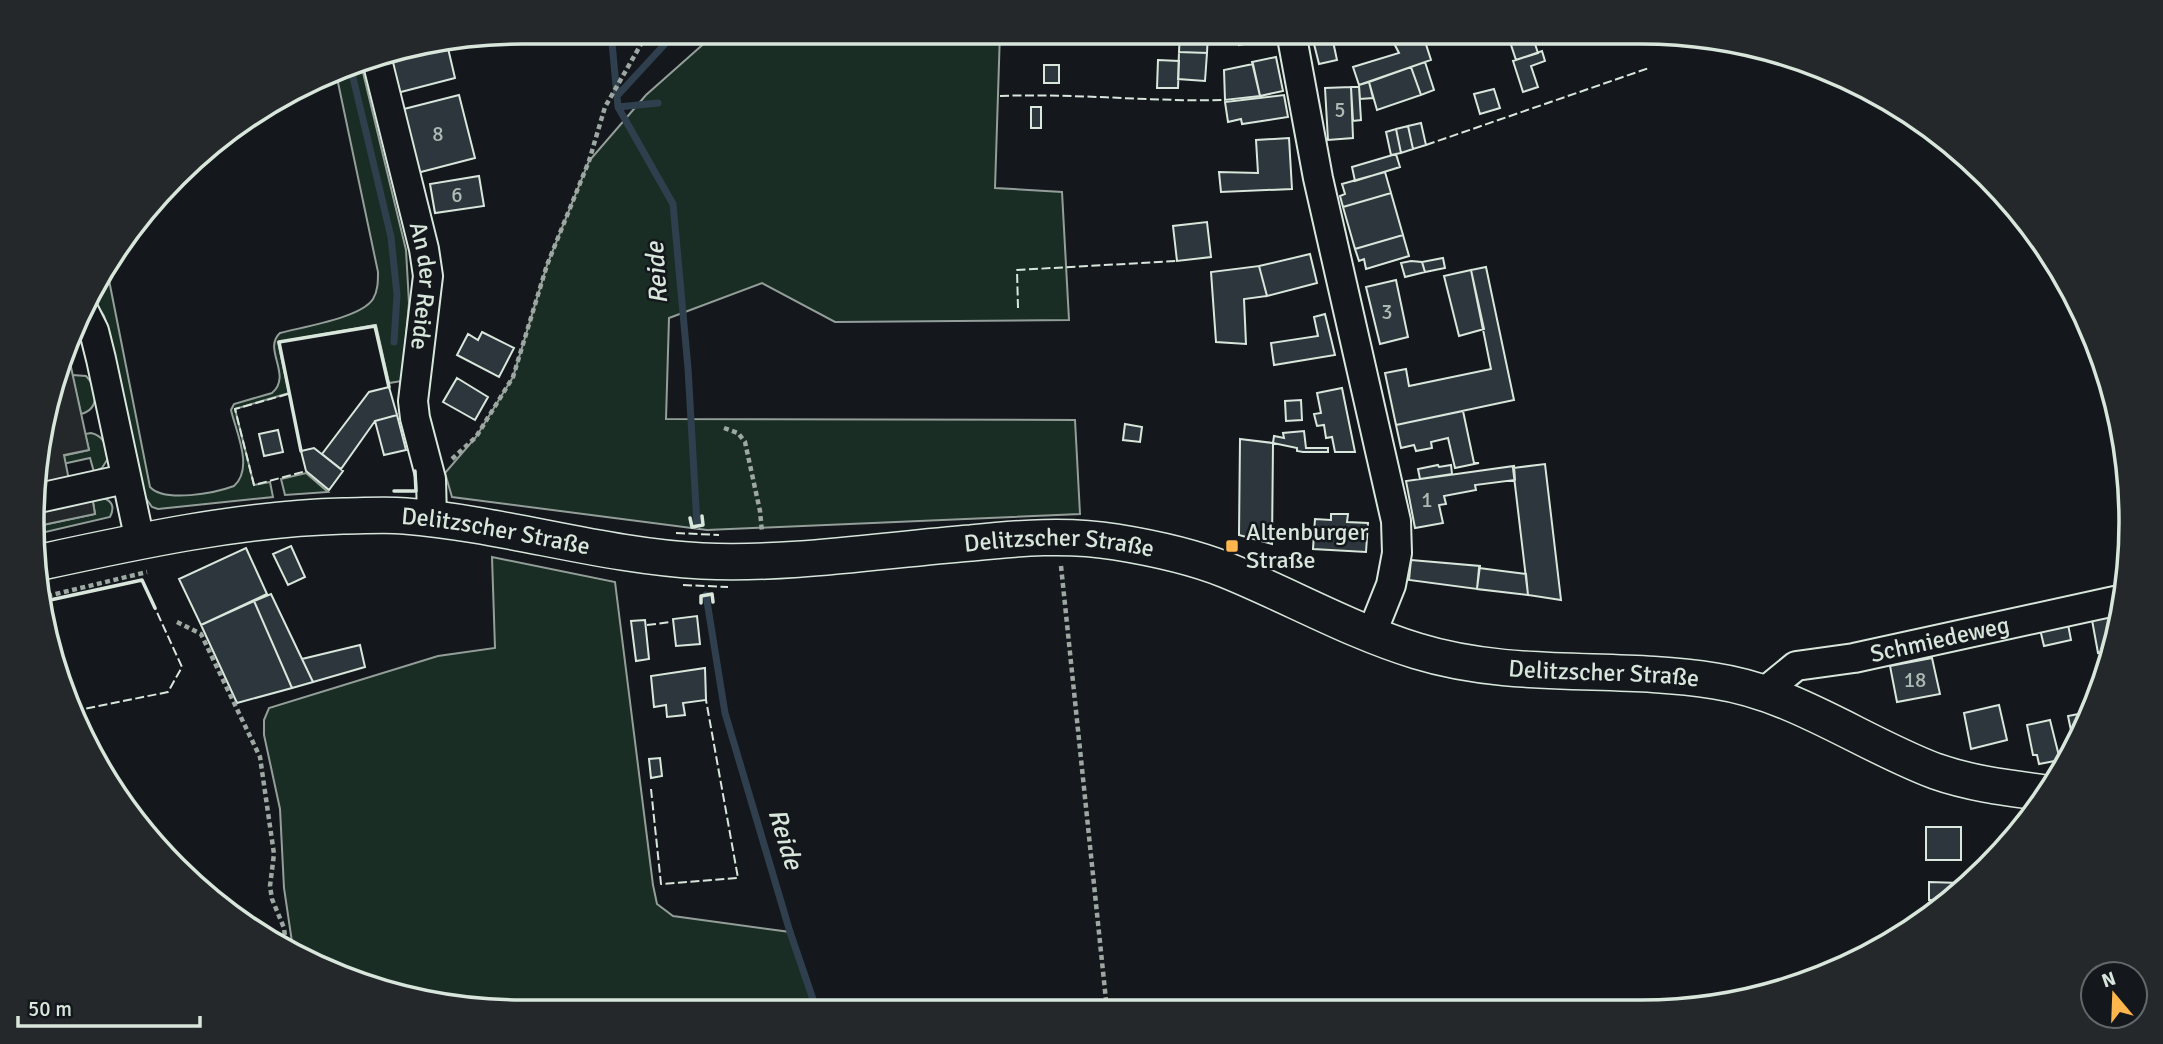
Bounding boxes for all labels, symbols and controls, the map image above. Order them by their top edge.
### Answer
house number: 5 [1334,97,1346,123]
house number: 8 [432,121,444,147]
house number: 6 [451,182,463,208]
street label: An der Reide [403,219,443,352]
water label: Reide [639,239,675,305]
house number: 3 [1381,299,1393,325]
house number: 1 [1421,487,1433,513]
street label: Delitzscher Straße [400,501,593,561]
place label: Altenburger Straße [1246,517,1368,575]
street label: Delitzscher Straße [962,522,1157,564]
marker: Altenburger Straße [1224,538,1240,554]
street label: Schmiedeweg [1867,609,2012,669]
street label: Delitzscher Straße [1507,653,1701,694]
house number: 18 [1904,667,1926,693]
water label: Reide [761,805,810,875]
north arrow [2079,960,2149,1030]
text: N [2099,966,2119,993]
scale bar [18,984,200,1028]
text: 50 m [28,996,72,1022]

